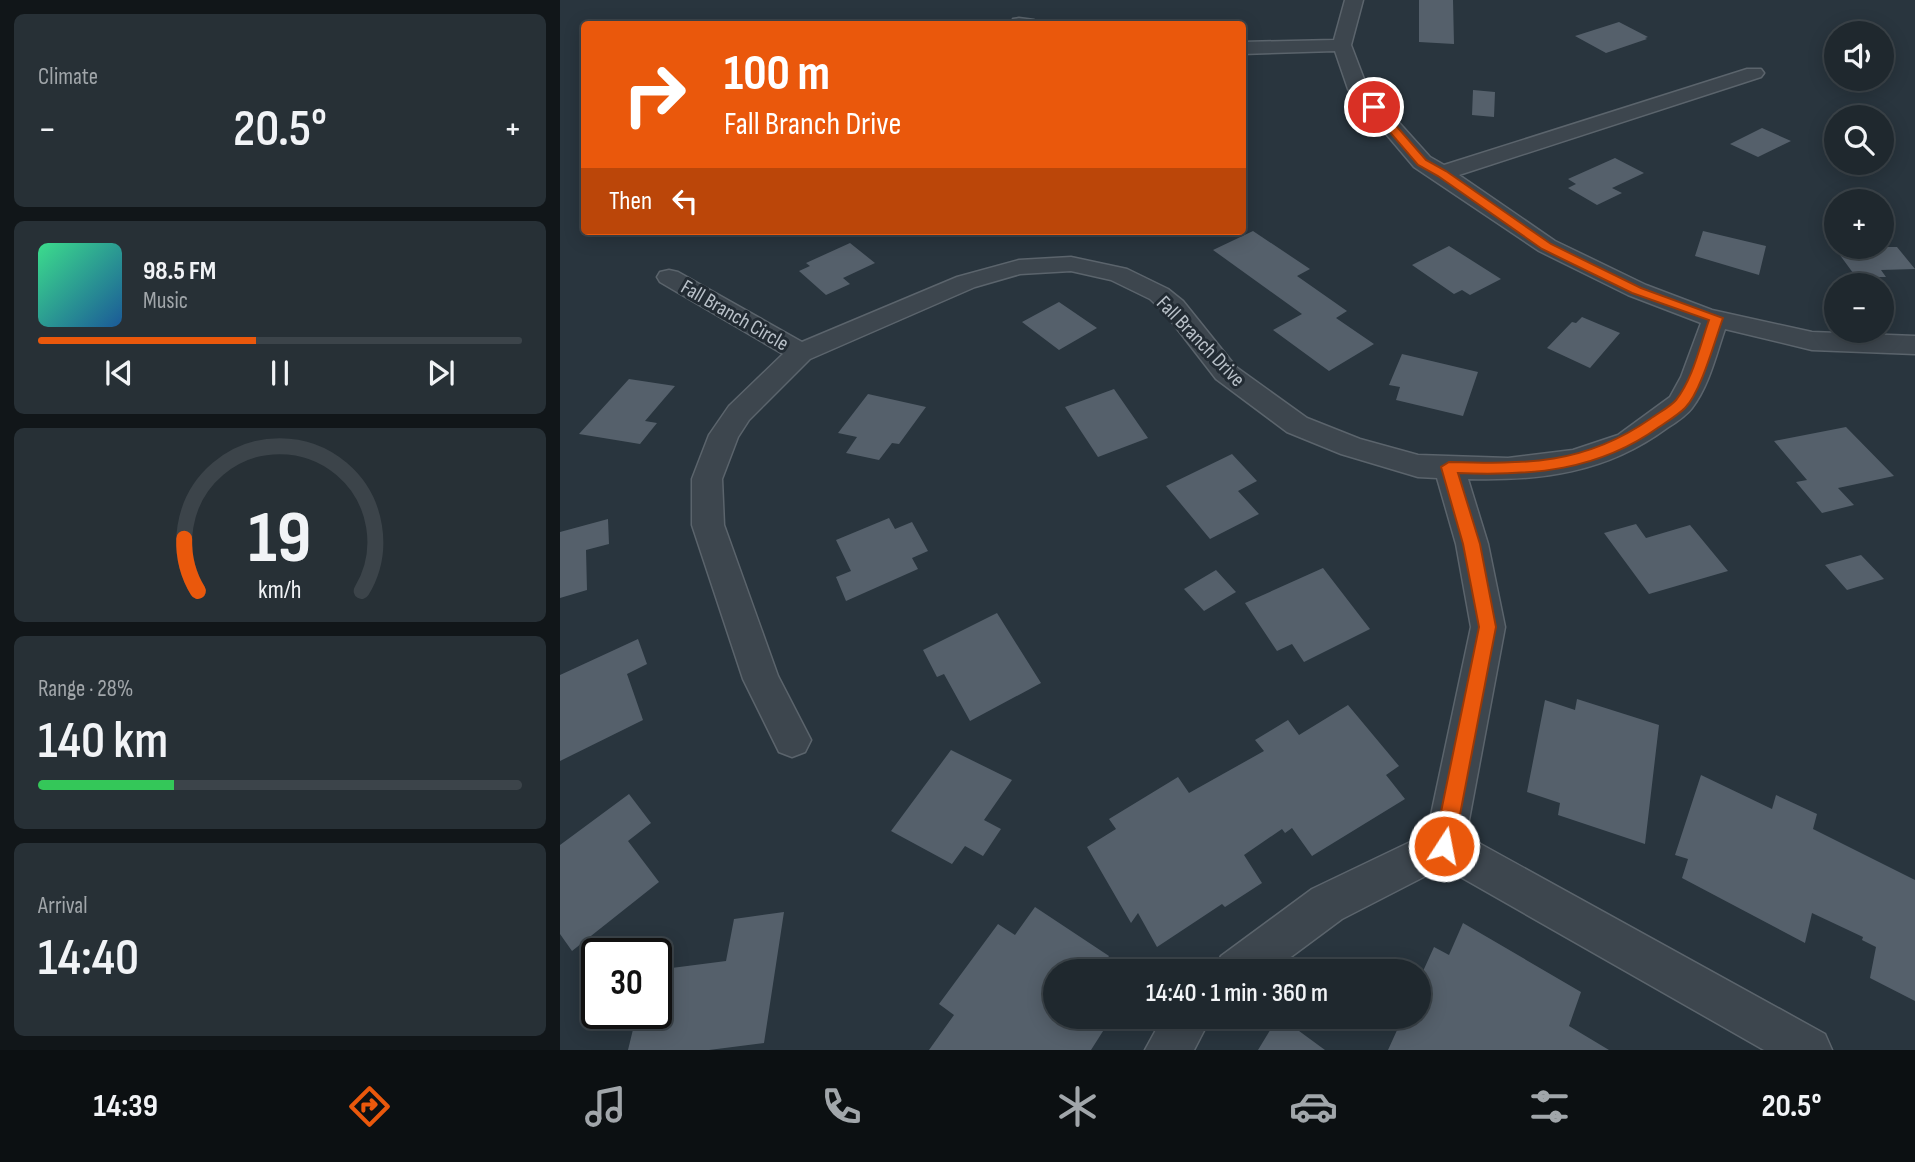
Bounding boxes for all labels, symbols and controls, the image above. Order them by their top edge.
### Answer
map controls [1824,21,1894,343]
button: sound [1824,21,1894,91]
text: 100 m [724,45,830,104]
icon: right [609,49,700,140]
text: Climate [38,63,98,91]
pin [1344,77,1404,137]
icon: arrive [1355,88,1393,126]
text: 20.5° [233,98,327,161]
text: Fall Branch Drive [724,105,901,144]
button: search [1824,105,1894,175]
text: − [38,107,57,152]
text: + [503,107,522,152]
icon: left [666,182,704,220]
text: Then [609,186,652,217]
button: + [1824,189,1894,259]
text: 98.5 FM [143,256,216,287]
button: − [1824,273,1894,343]
street label: Fall Branch Circle [676,275,793,356]
text: Music [143,287,188,315]
street label: Fall Branch Drive [1151,291,1250,392]
icon: previous [100,354,138,392]
icon: pause [261,354,299,392]
icon: next [422,354,460,392]
text: 19 [248,495,312,583]
text: km/h [258,575,302,606]
text: Range · 28% [38,675,133,703]
text: 140 km [38,710,168,773]
position arrow [1407,809,1481,883]
text: Arrival [38,892,87,920]
text: 14:40 [38,927,139,990]
speed limit sign: 30 [581,938,672,1029]
text: 14:40 · 1 min · 360 m [1146,978,1328,1009]
icon: directions [345,1082,394,1131]
icon: music [581,1082,630,1131]
icon: phone [817,1082,866,1131]
icon: climate [1053,1082,1102,1131]
icon: car [1289,1082,1338,1131]
icon: filters [1525,1082,1574,1131]
text: 14:39 [94,1087,158,1126]
text: 20.5° [1762,1087,1821,1126]

